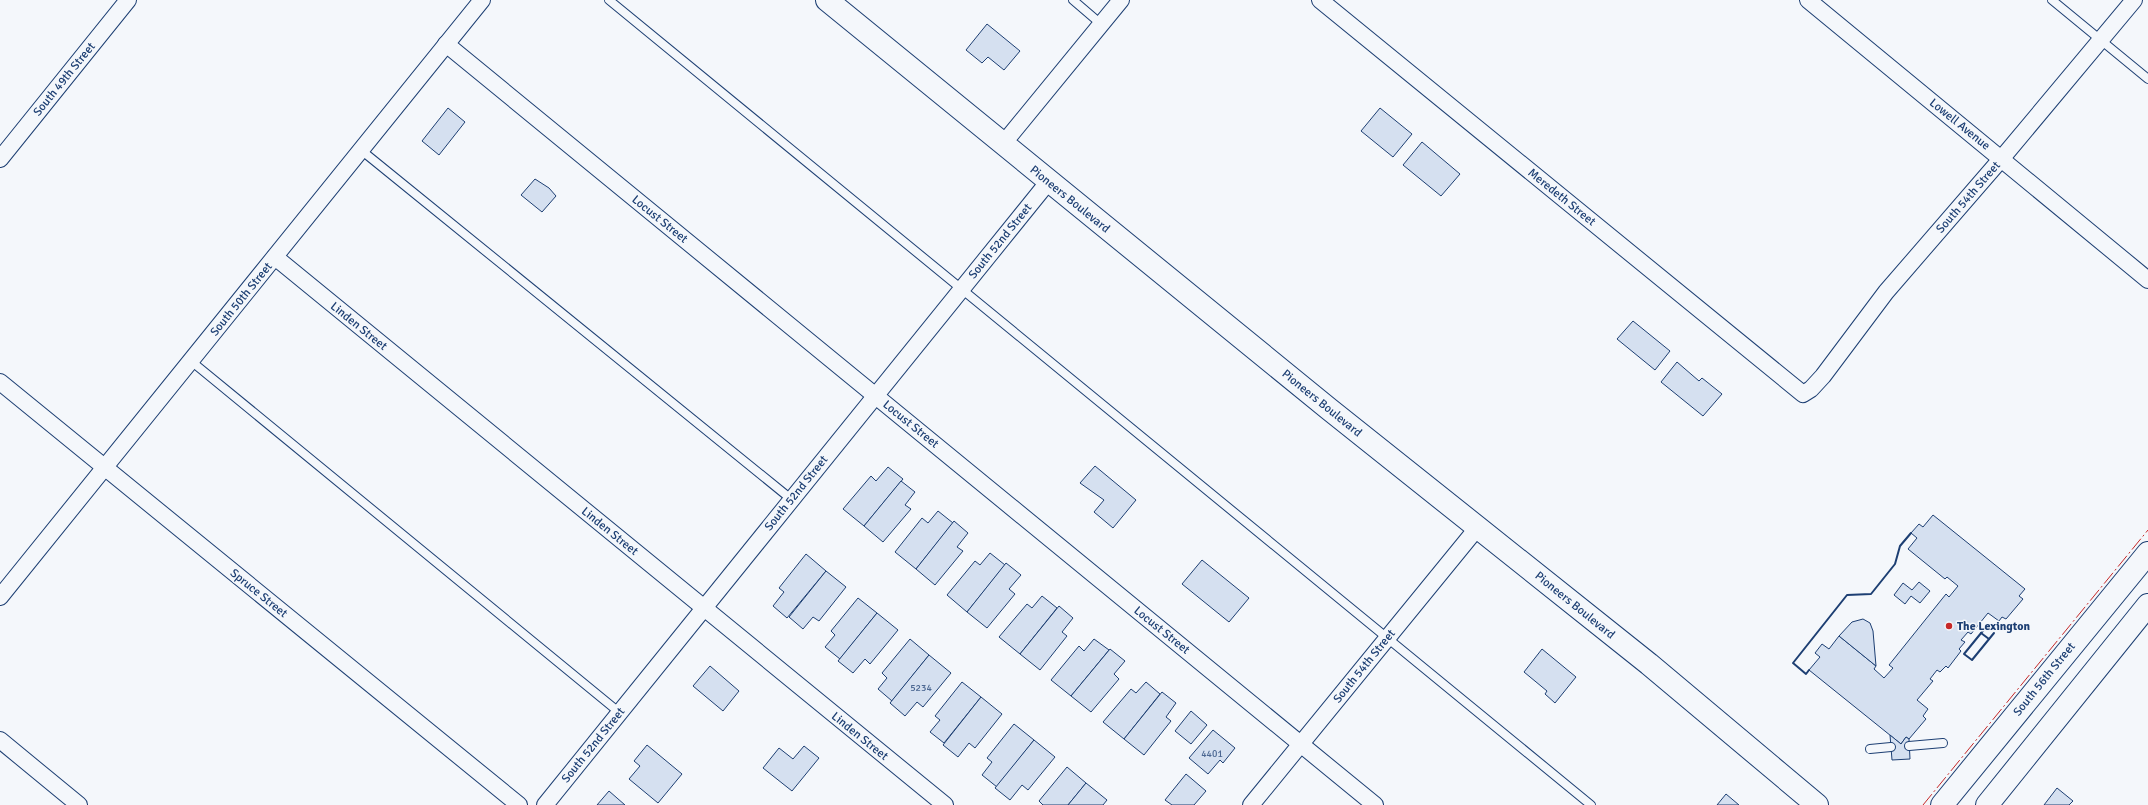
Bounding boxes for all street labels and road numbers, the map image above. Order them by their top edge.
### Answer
street label: South 49th Street [30,39,99,119]
street label: Lowell Avenue [1926,95,1993,153]
street label: South 54th Street [1933,158,2004,236]
street label: Pioneers Boulevard [1027,163,1113,236]
street label: Meredeth Street [1525,165,1599,229]
street label: Locust Street [629,192,691,247]
street label: South 52nd Street [965,201,1035,282]
street label: South 50th Street [207,259,276,339]
street label: Linden Street [327,299,390,354]
street label: Pioneers Boulevard [1279,367,1365,440]
street label: Locust Street [880,397,942,452]
street label: South 52nd Street [761,453,831,534]
street label: Linden Street [578,504,641,559]
street label: Spruce Street [227,566,290,621]
street label: Pioneers Boulevard [1532,569,1618,642]
street label: Locust Street [1131,603,1193,658]
street label: South 54th Street [1330,626,1399,706]
street label: South 56th Street [2010,639,2079,719]
street label: South 52nd Street [558,705,628,786]
street label: Linden Street [828,709,891,764]

